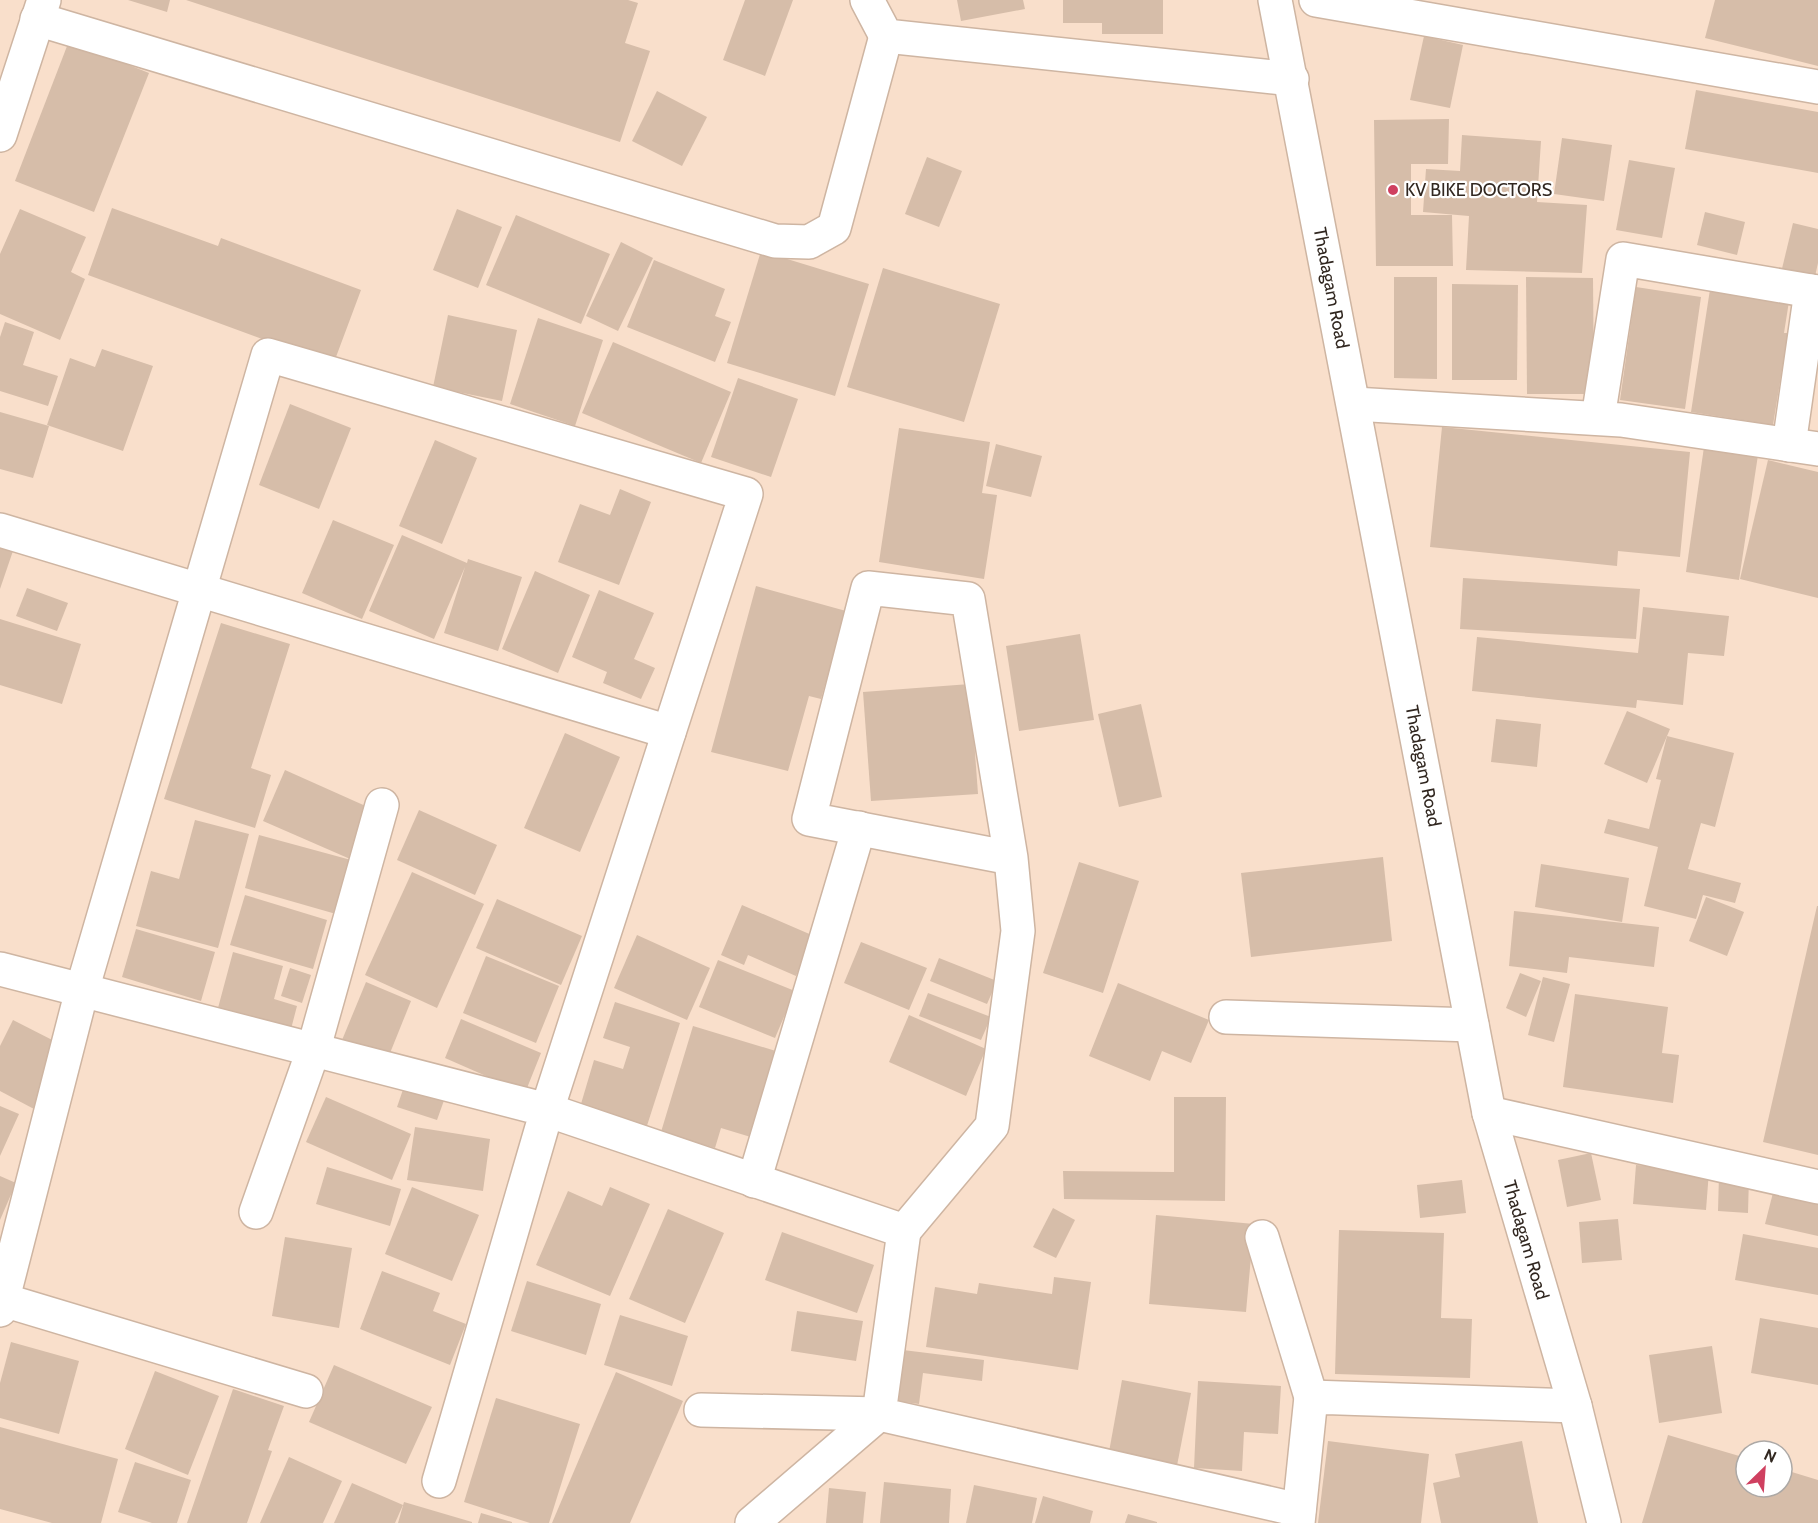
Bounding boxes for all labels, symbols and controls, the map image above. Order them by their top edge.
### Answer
place label: KV BIKE DOCTORS [1405,179,1552,201]
marker: KV BIKE DOCTORS [1386,183,1400,197]
street label: Thadagam Road [1308,226,1354,350]
street label: Thadagam Road [1400,704,1446,828]
street label: Thadagam Road [1498,1178,1554,1302]
north arrow [1734,1439,1794,1499]
text: N [1761,1445,1779,1467]

